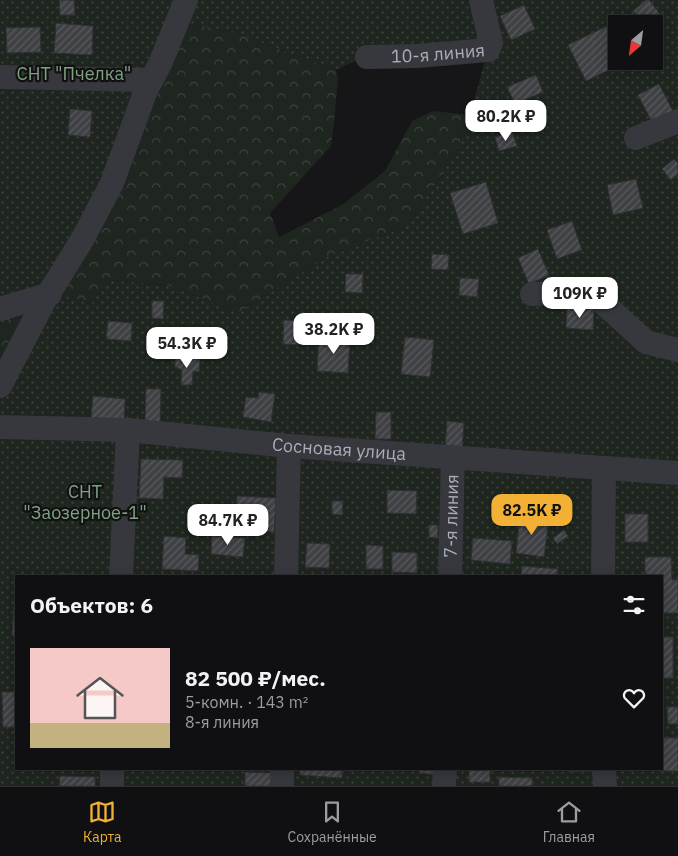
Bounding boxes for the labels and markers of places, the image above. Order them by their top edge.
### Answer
pin: 80.2K ₽ [460,100,552,142]
pin: 109K ₽ [539,276,621,319]
pin: 38.2K ₽ [288,312,380,355]
pin: 54.3K ₽ [141,326,233,369]
pin: 82.5K ₽ [486,494,578,536]
pin: 84.7K ₽ [182,504,274,546]

